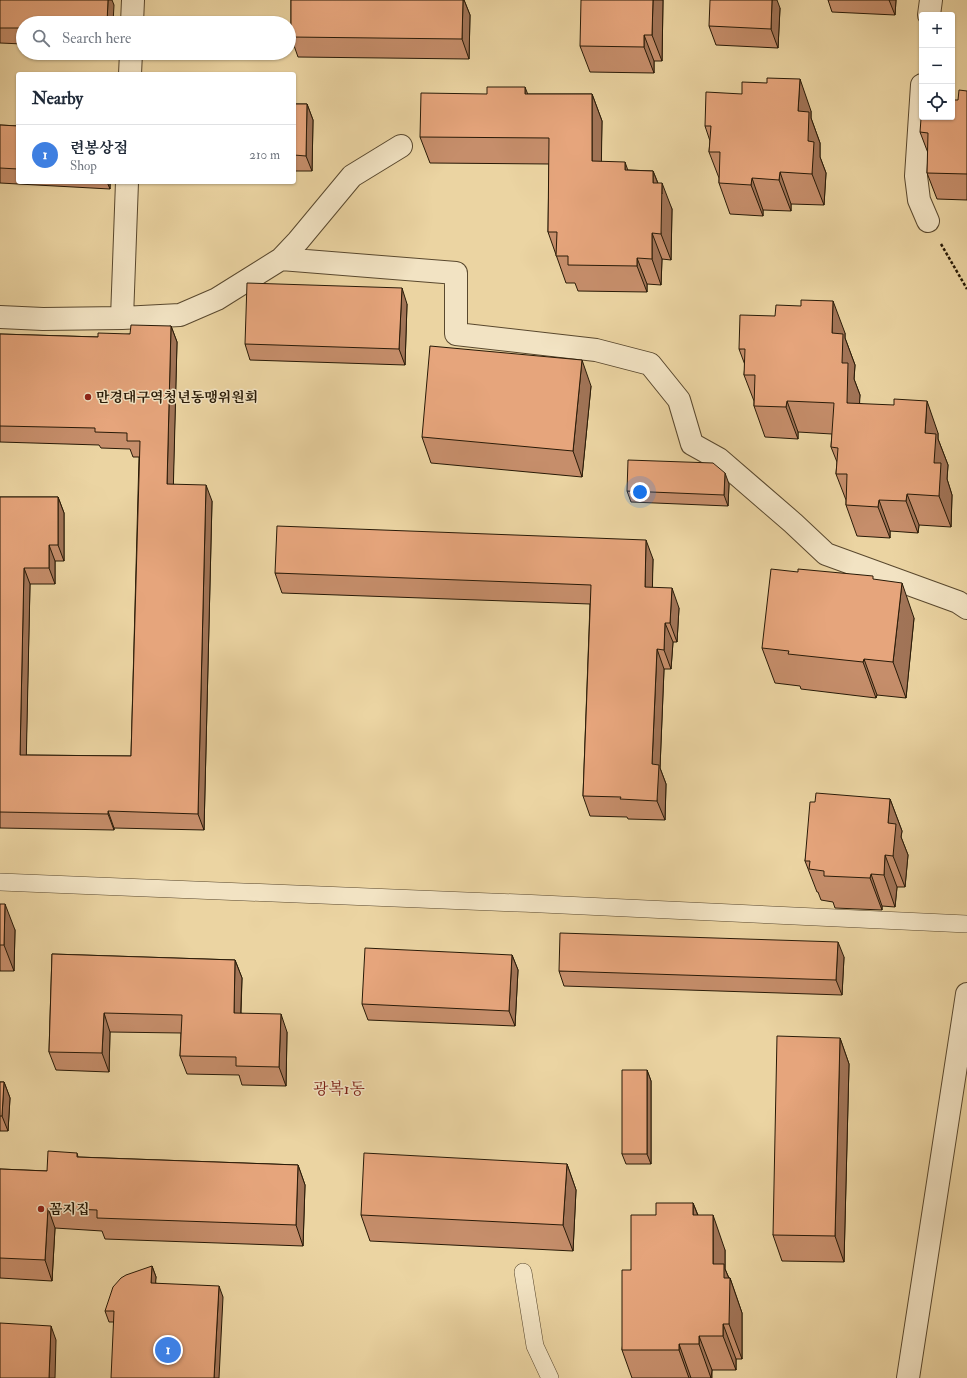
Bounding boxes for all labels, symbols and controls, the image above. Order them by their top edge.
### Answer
map controls [919,12,955,120]
button: + [919,12,955,48]
search box [16,16,296,60]
icon: search [30,27,52,49]
text: Search here [62,29,131,48]
button: − [919,48,955,84]
button: locate [919,84,955,120]
text: Nearby [32,88,83,109]
text: 련봉상점 [70,139,128,158]
text: 1 [43,147,47,163]
text: 210 m [249,147,280,163]
text: Shop [70,158,97,174]
place label: 만경대구역청년동맹위원회 [96,389,258,406]
marker: 만경대구역청년동맹위원회 [83,392,93,402]
your location [630,482,650,502]
district label: 광복1동 [313,1079,366,1099]
place label: 꼼지집 [49,1201,90,1218]
marker: 꼼지집 [36,1204,46,1214]
pin: 1 [155,1335,181,1365]

